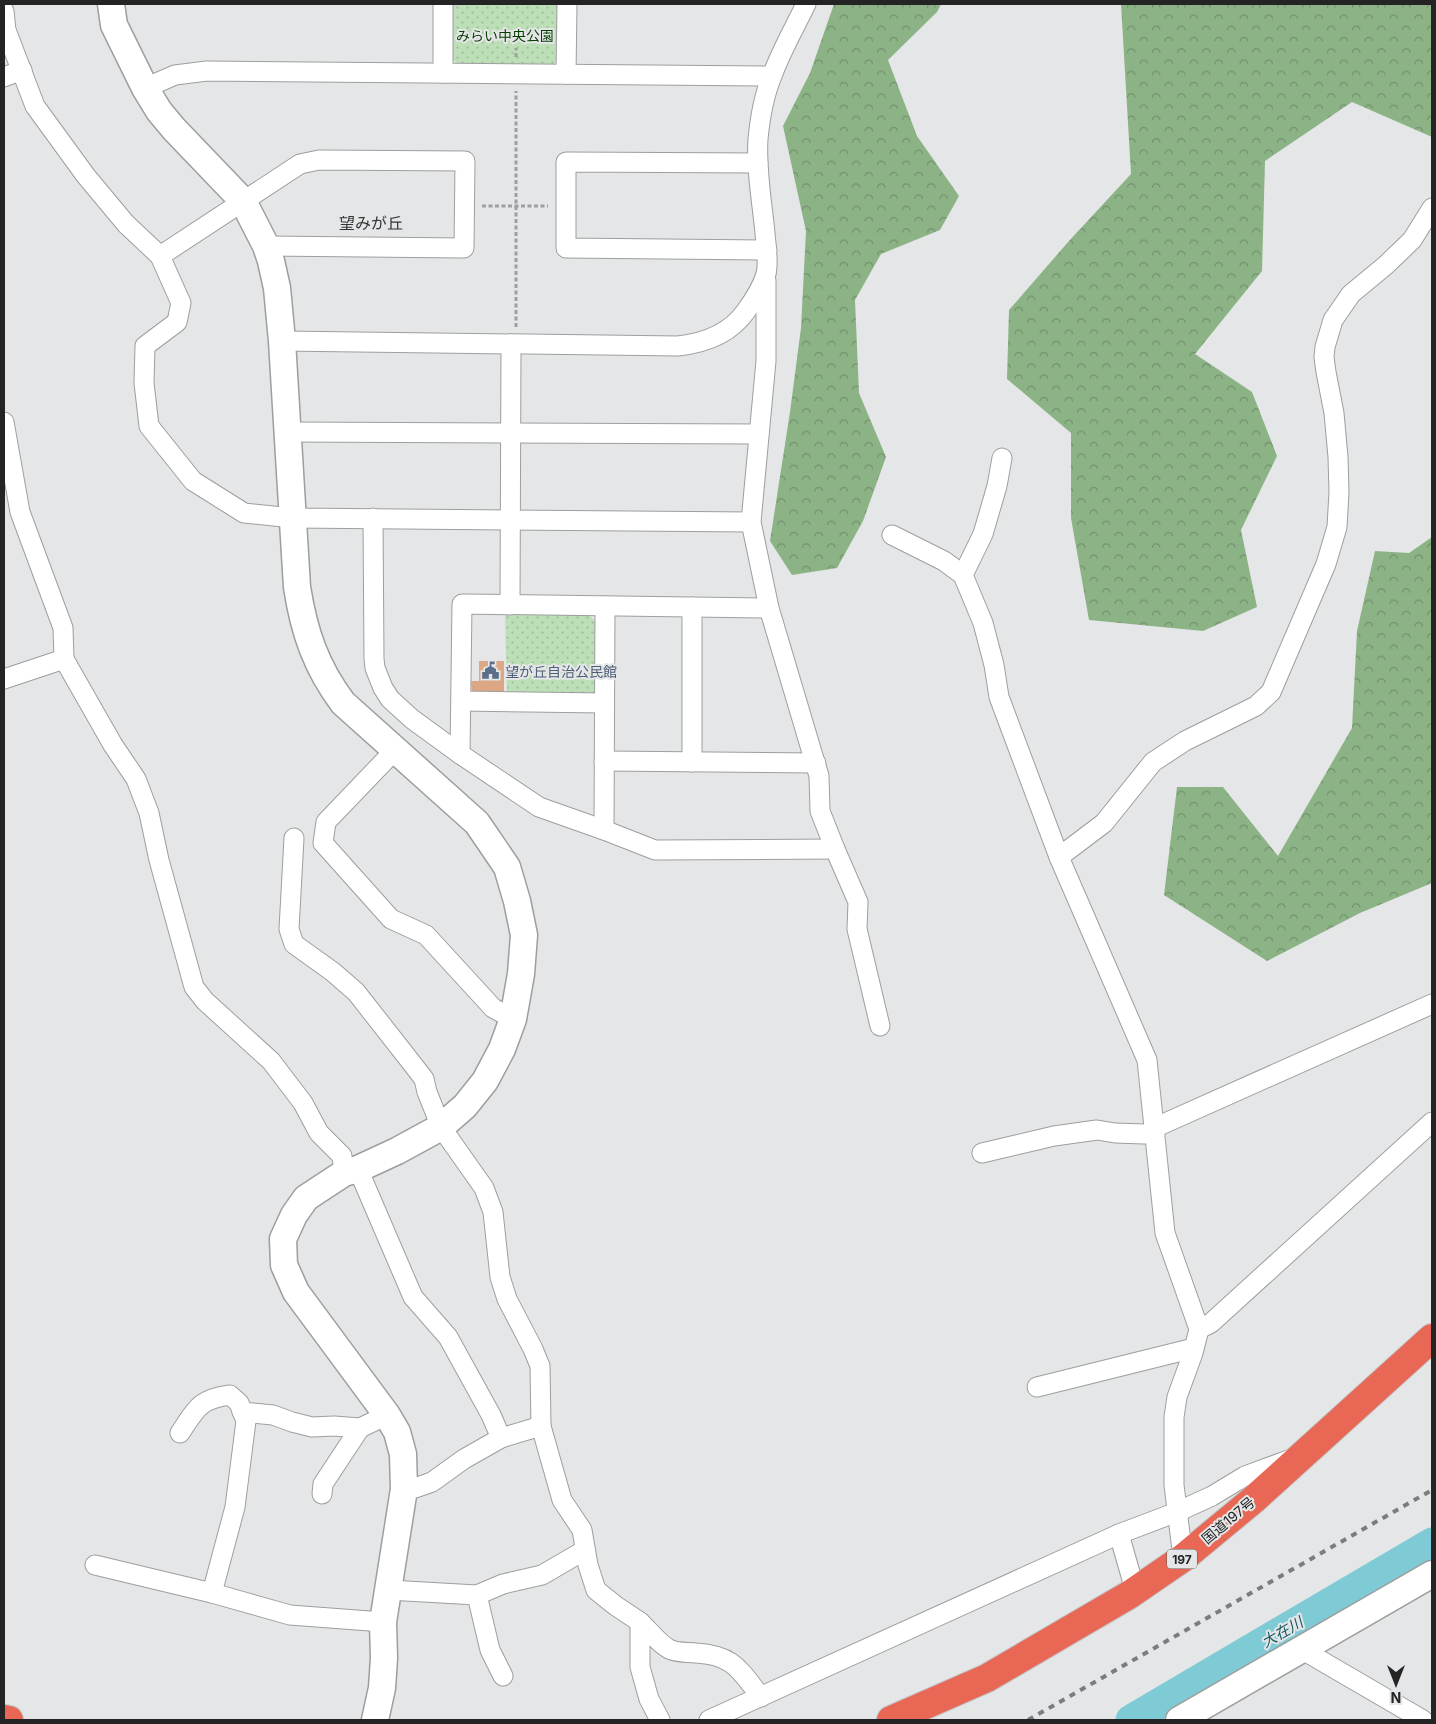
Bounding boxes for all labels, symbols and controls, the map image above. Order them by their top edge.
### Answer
park label: みらい中央公園 [456,27,554,44]
district label: 望みが丘 [339,213,403,233]
public building icon: 望が丘自治公民館 [481,661,501,681]
place label: 望が丘自治公民館 [505,663,617,680]
street label: 国道197号 [1198,1493,1258,1547]
road number: 197 [1167,1550,1197,1568]
water label: 大在川 [1258,1612,1308,1651]
north arrow [1371,1659,1421,1709]
text: N [1391,1689,1401,1706]

